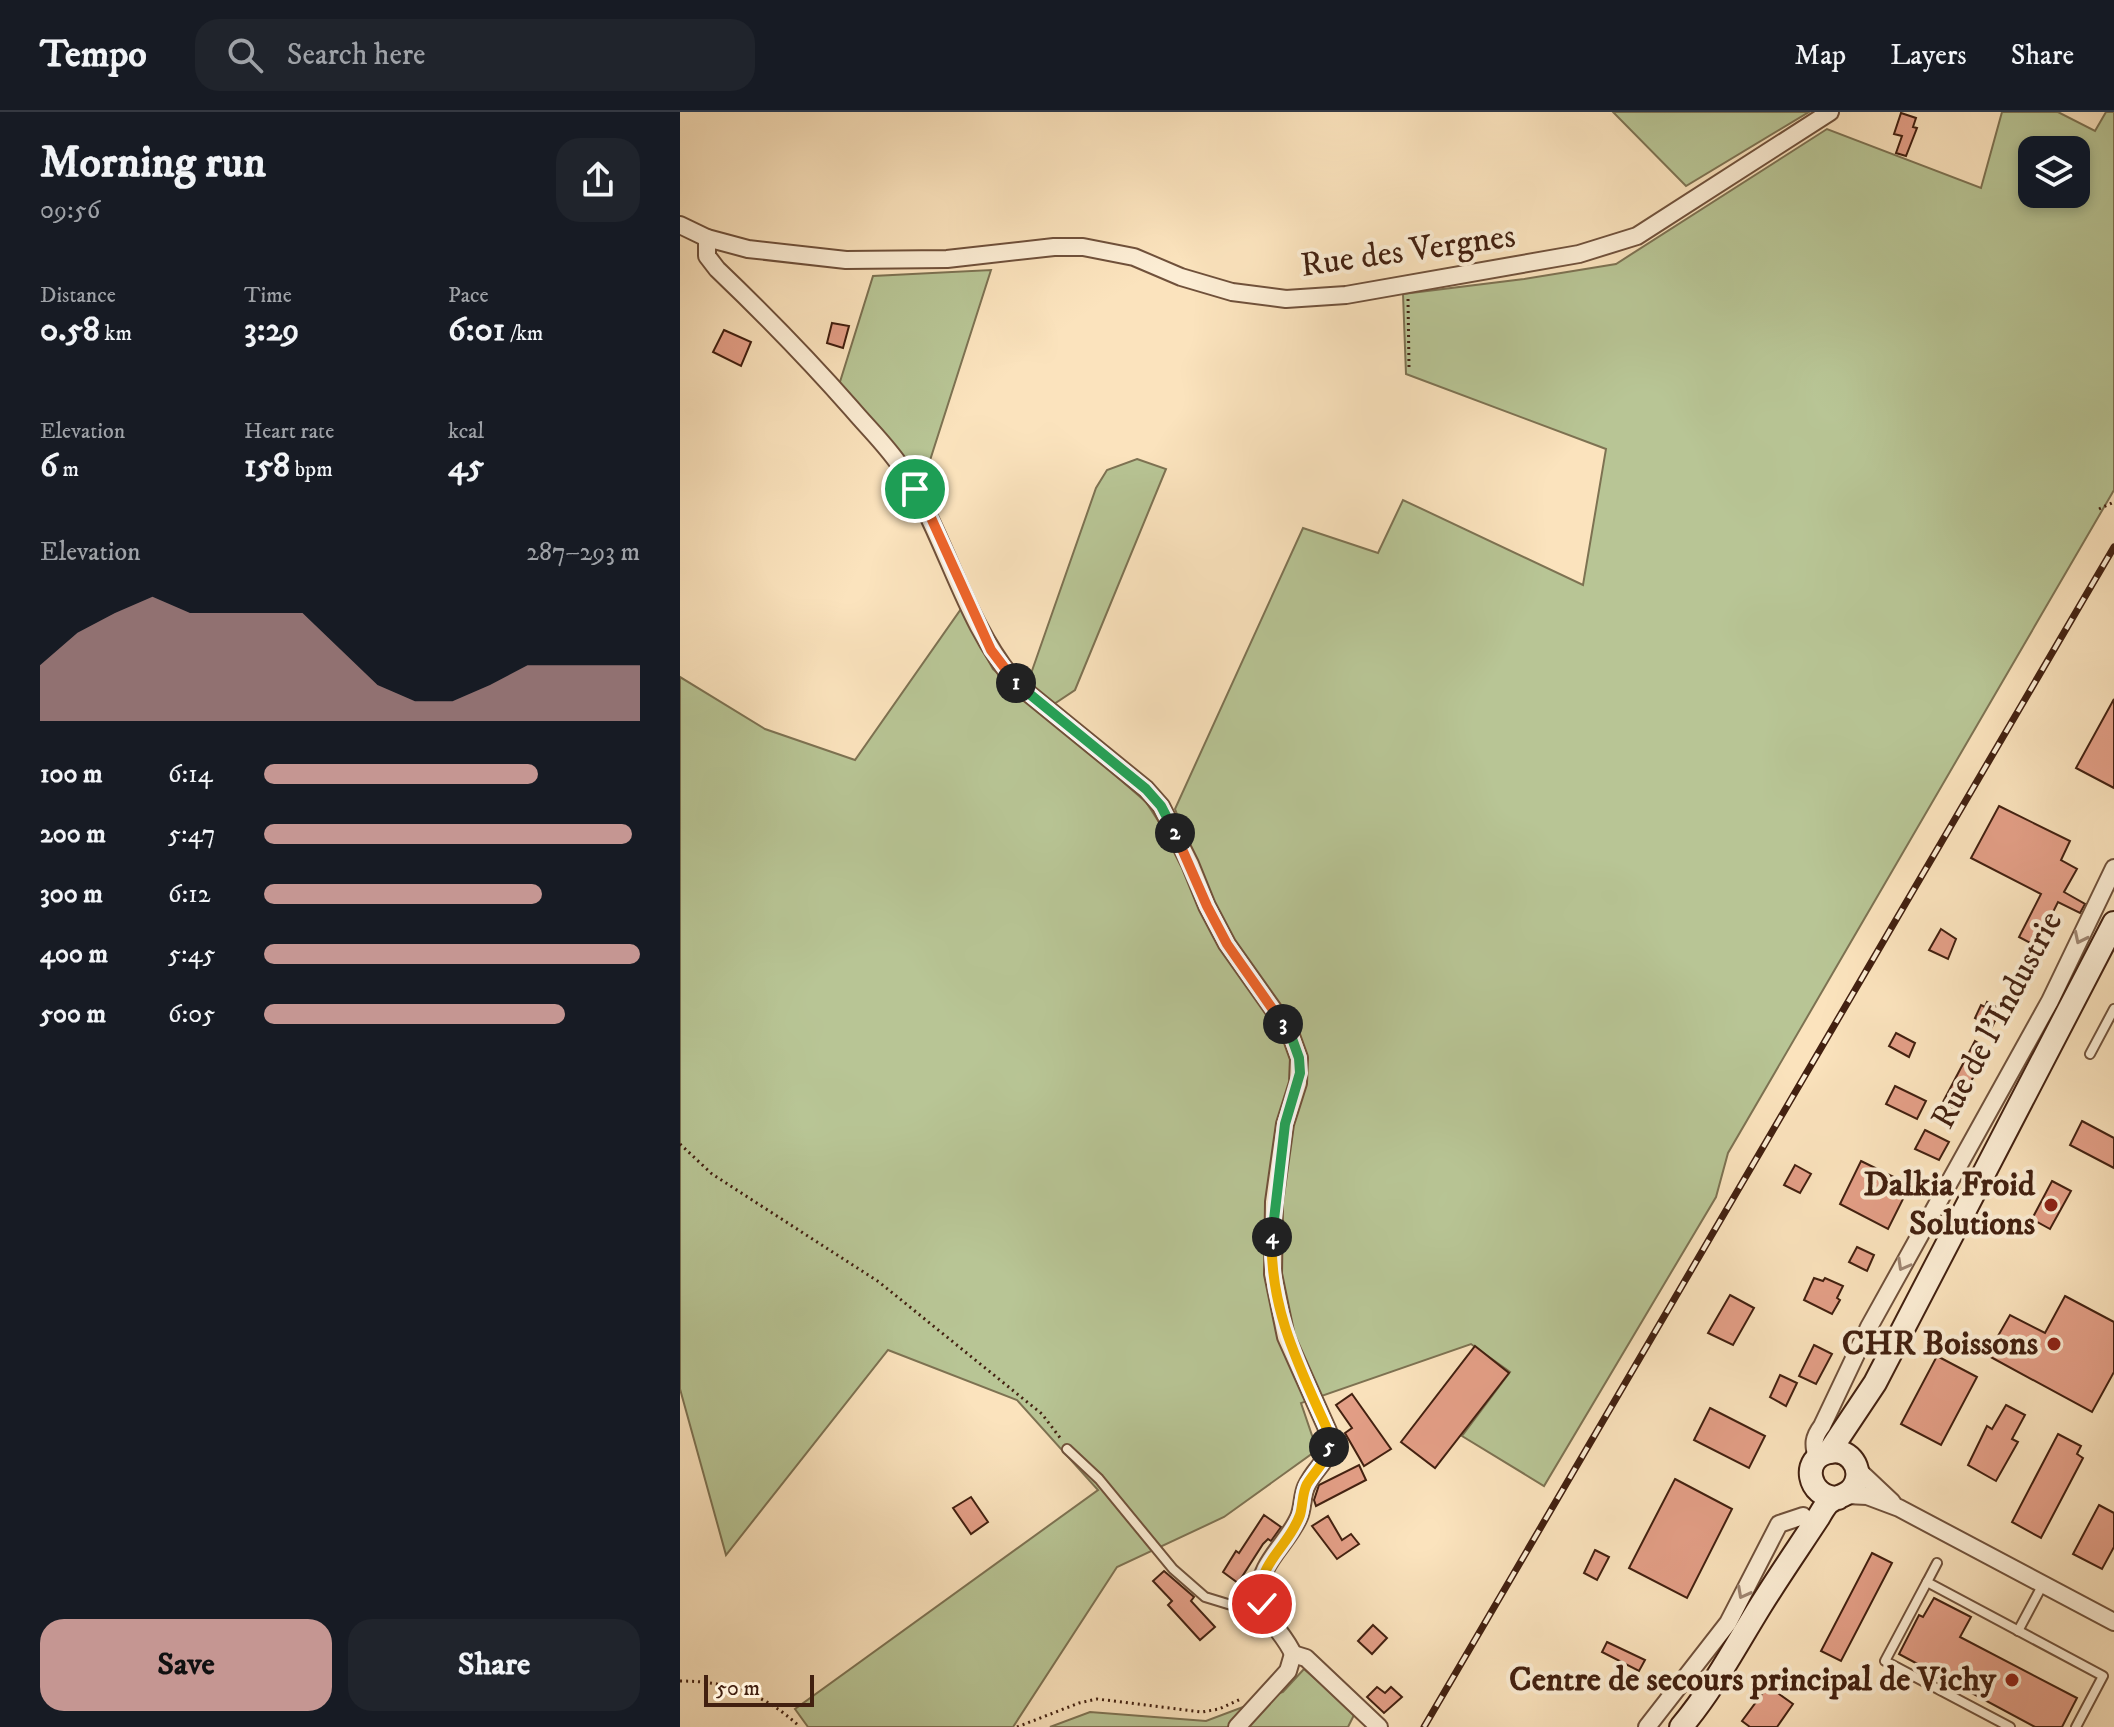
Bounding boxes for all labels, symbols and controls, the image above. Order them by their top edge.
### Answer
search box [195,19,755,91]
text: Tempo [40,31,147,79]
icon: search [223,33,267,77]
text: Search here [287,37,425,74]
text: Map [1795,38,1846,73]
text: Layers [1890,38,1967,73]
text: Share [2011,38,2074,73]
text: Morning run [40,136,266,191]
map controls [2018,136,2090,208]
button: layers [2018,136,2090,208]
button: share [556,138,640,222]
text: 09:56 [40,194,100,227]
street label: Rue des Vergnes [1298,215,1518,287]
text: Distance [40,282,116,309]
text: Time [244,282,292,309]
text: Pace [448,282,489,309]
text: 0.58 [40,309,100,351]
text: 3:29 [244,309,299,351]
text: 6:01 [448,309,505,351]
text: km [100,320,132,347]
text: /km [505,320,543,347]
text: Elevation [40,418,125,445]
text: Heart rate [244,418,334,445]
text: kcal [448,418,484,445]
text: 6 [40,445,58,487]
text: 158 [244,445,290,487]
text: 45 [448,445,484,487]
pin [881,455,949,523]
text: m [58,456,79,483]
text: bpm [290,456,333,483]
icon: arrive [893,467,937,511]
text: Elevation [40,536,141,569]
text: 287–293 m [526,536,640,569]
pin: 1 [996,663,1036,703]
text: 1 [1012,669,1020,696]
text: 100 m [40,758,103,791]
text: 6:14 [168,758,213,791]
pin: 2 [1155,813,1195,853]
text: 200 m [40,818,106,851]
text: 5:47 [168,818,216,851]
text: 2 [1170,819,1180,846]
text: 300 m [40,878,103,911]
text: 6:12 [168,878,211,911]
street label: Rue de l'Industrie [1922,904,2072,1136]
one-way arrow [2074,930,2090,945]
text: 400 m [40,938,108,971]
text: 5:45 [168,938,215,971]
text: 500 m [40,998,106,1031]
text: 6:05 [168,998,215,1031]
pin: 3 [1263,1004,1303,1044]
text: 3 [1279,1010,1287,1037]
place label: Dalkia Froid Solutions [1864,1164,2036,1245]
marker: Dalkia Froid Solutions [2042,1196,2060,1214]
pin: 4 [1252,1217,1292,1257]
text: 4 [1266,1223,1278,1250]
one-way arrow [1897,1257,1913,1271]
place label: CHR Boissons [1842,1323,2038,1365]
marker: CHR Boissons [2045,1335,2063,1353]
pin: 5 [1309,1427,1349,1467]
text: 5 [1324,1433,1334,1460]
pin [1228,1570,1296,1638]
icon: check [1240,1582,1284,1626]
one-way arrow [1738,1584,1753,1599]
button: Save [40,1619,332,1711]
button: Share [348,1619,640,1711]
place label: Centre de secours principal de Vichy [1509,1659,1997,1701]
scale bar [704,1671,814,1707]
marker: Centre de secours principal de Vichy [2003,1671,2021,1689]
text: 50 m [716,1675,760,1702]

